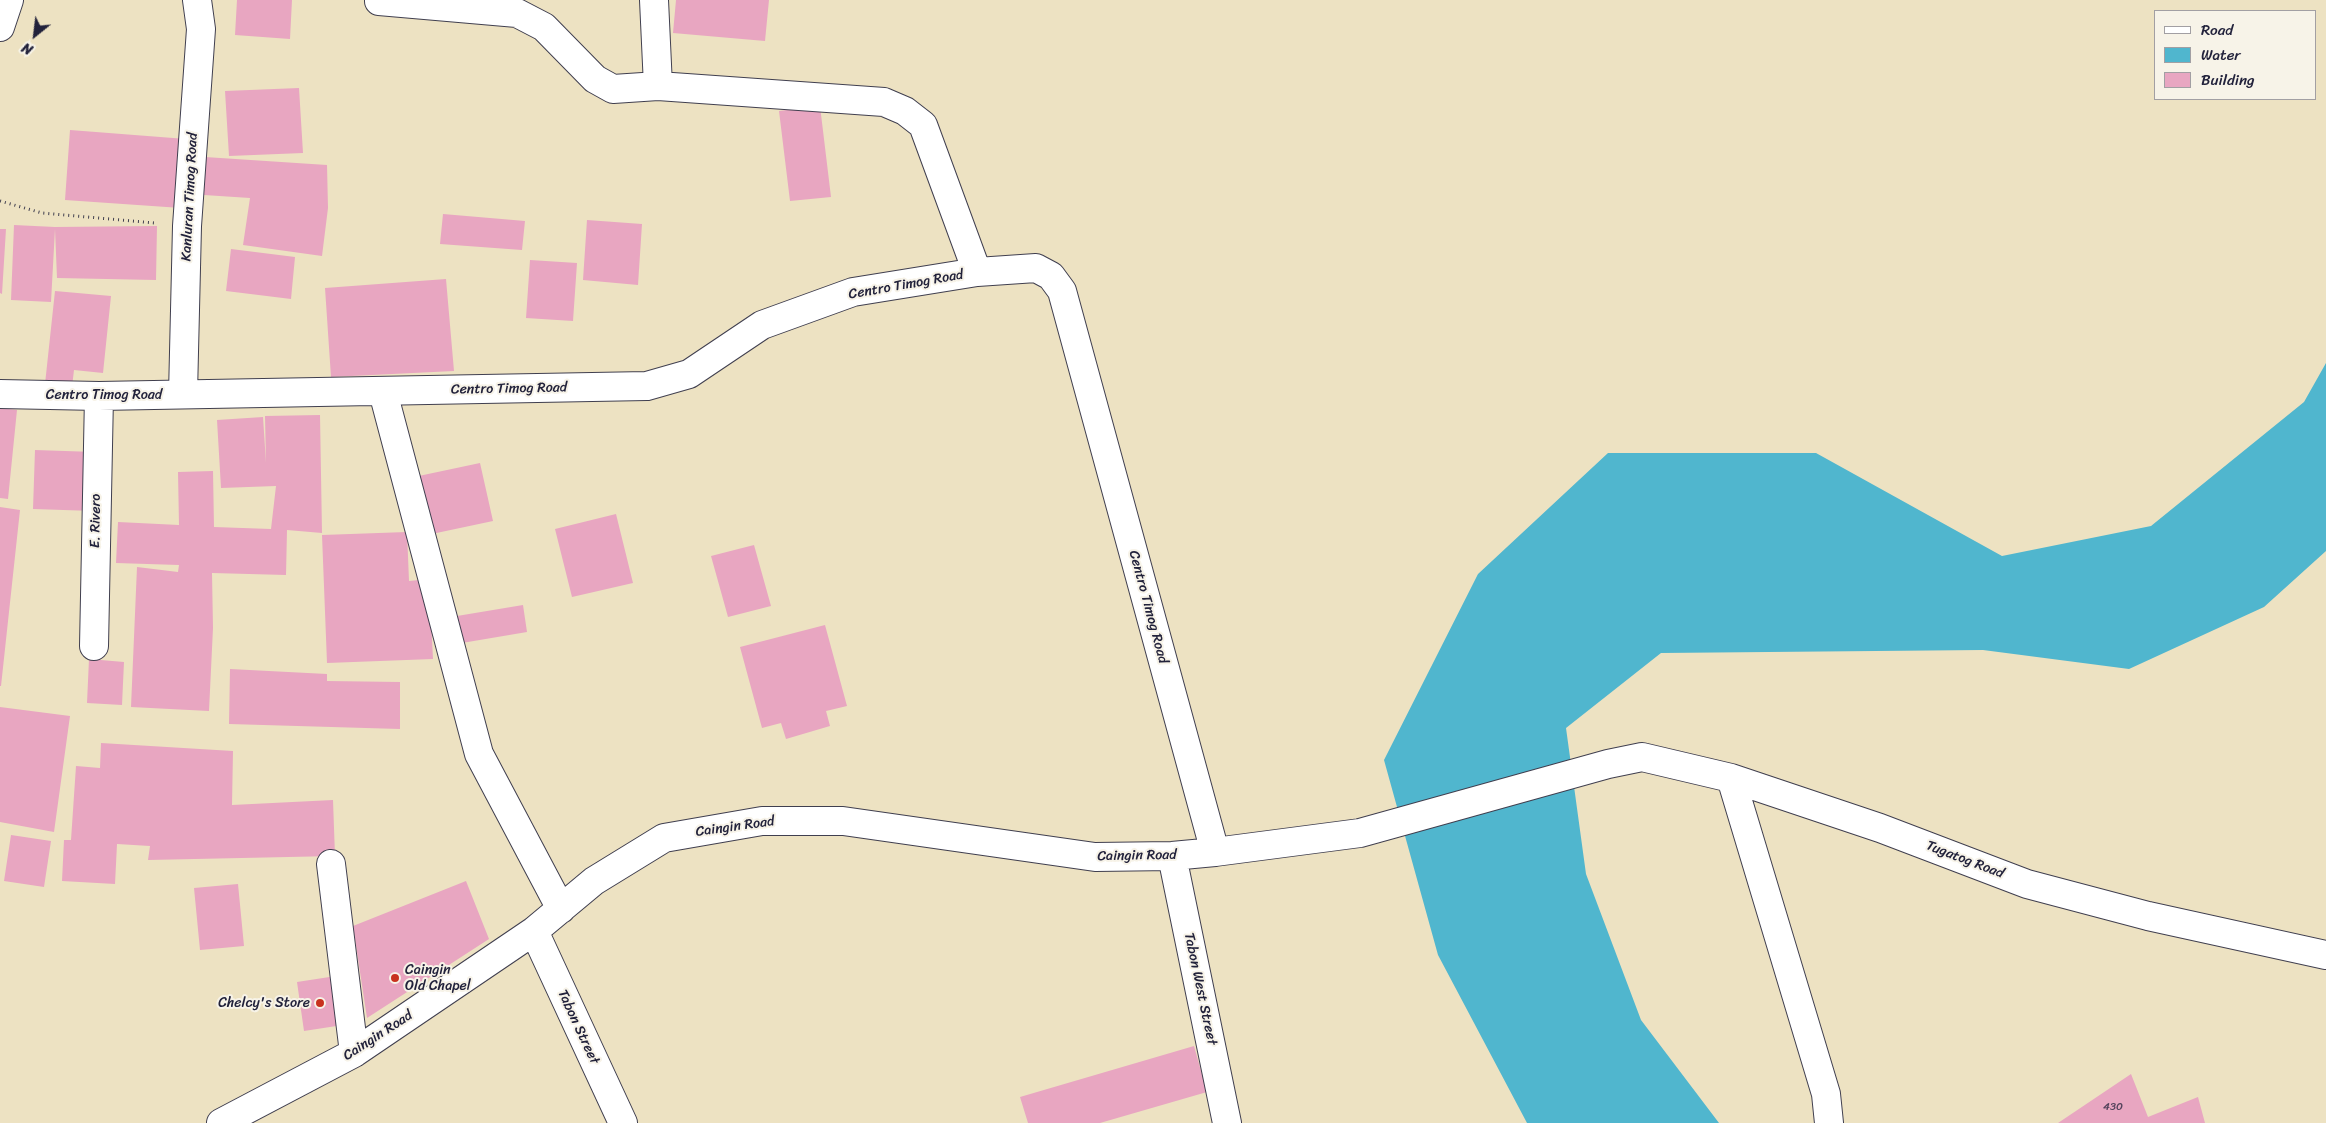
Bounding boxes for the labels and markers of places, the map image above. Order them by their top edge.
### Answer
place label: Caingin Old Chapel [405,962,471,994]
marker: Caingin Old Chapel [389,972,401,984]
place label: Chelcy's Store [218,995,310,1011]
marker: Chelcy's Store [314,997,326,1009]

